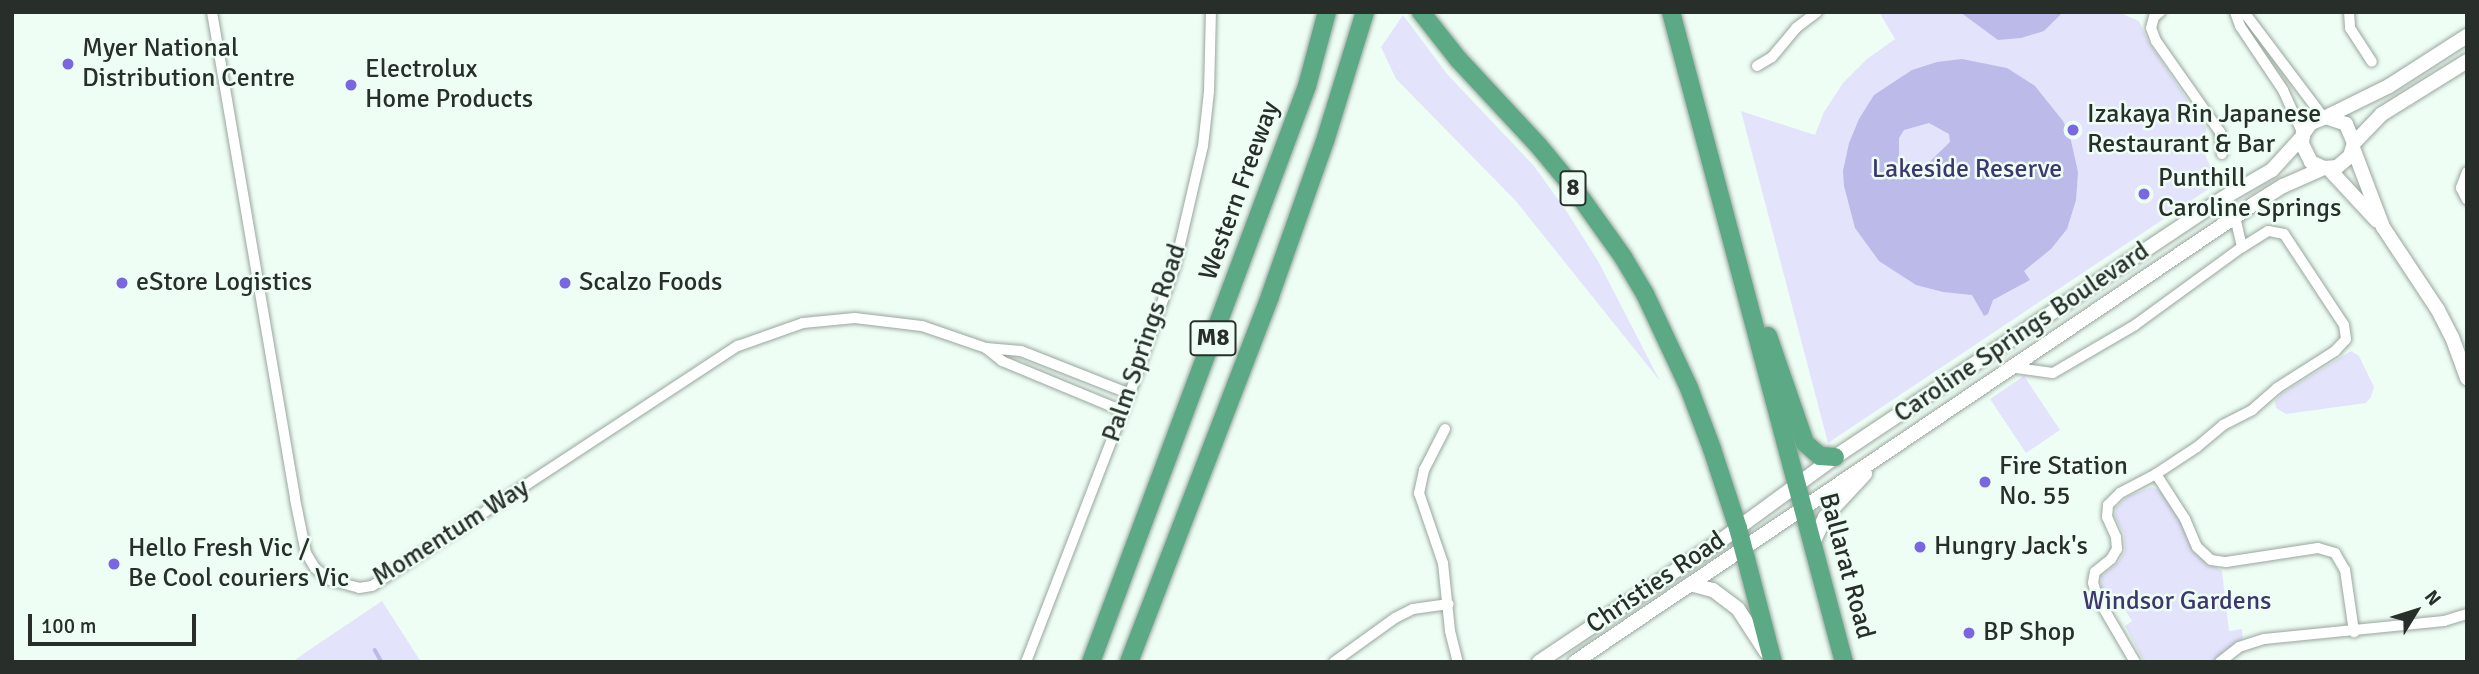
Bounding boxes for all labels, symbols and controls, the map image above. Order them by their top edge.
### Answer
place label: Myer National Distribution Centre [82,33,295,94]
place label: Electrolux Home Products [365,54,533,116]
marker: Myer National Distribution Centre [60,56,76,72]
marker: Electrolux Home Products [343,77,359,93]
street label: Western Freeway [1193,97,1287,285]
place label: Izakaya Rin Japanese Restaurant & Bar [2087,99,2321,160]
marker: Izakaya Rin Japanese Restaurant & Bar [2065,122,2081,138]
park label: Lakeside Reserve [1872,154,2062,186]
place label: Punthill Caroline Springs [2158,163,2341,224]
road number: 8 [1559,168,1587,208]
marker: Punthill Caroline Springs [2136,186,2152,202]
street label: Caroline Springs Boulevard [1889,236,2155,430]
street label: Palm Springs Road [1096,240,1194,446]
place label: eStore Logistics [136,267,312,299]
place label: Scalzo Foods [579,267,722,299]
marker: eStore Logistics [114,275,130,291]
marker: Scalzo Foods [557,275,573,291]
road number: M8 [1188,318,1238,358]
place label: Fire Station No. 55 [1999,451,2128,512]
street label: Momentum Way [367,473,535,593]
marker: Fire Station No. 55 [1977,474,1993,490]
street label: Ballarat Road [1812,490,1880,642]
street label: Christies Road [1581,525,1731,641]
place label: Hungry Jack's [1934,531,2088,563]
place label: Hello Fresh Vic / Be Cool couriers Vic [128,533,349,594]
marker: Hungry Jack's [1912,539,1928,555]
marker: Hello Fresh Vic / Be Cool couriers Vic [106,556,122,572]
north arrow [2381,576,2451,646]
text: N [2419,585,2446,611]
park label: Windsor Gardens [2083,586,2271,618]
scale bar [32,600,200,644]
text: 100 m [41,613,96,639]
place label: BP Shop [1983,617,2075,649]
marker: BP Shop [1961,625,1977,641]

